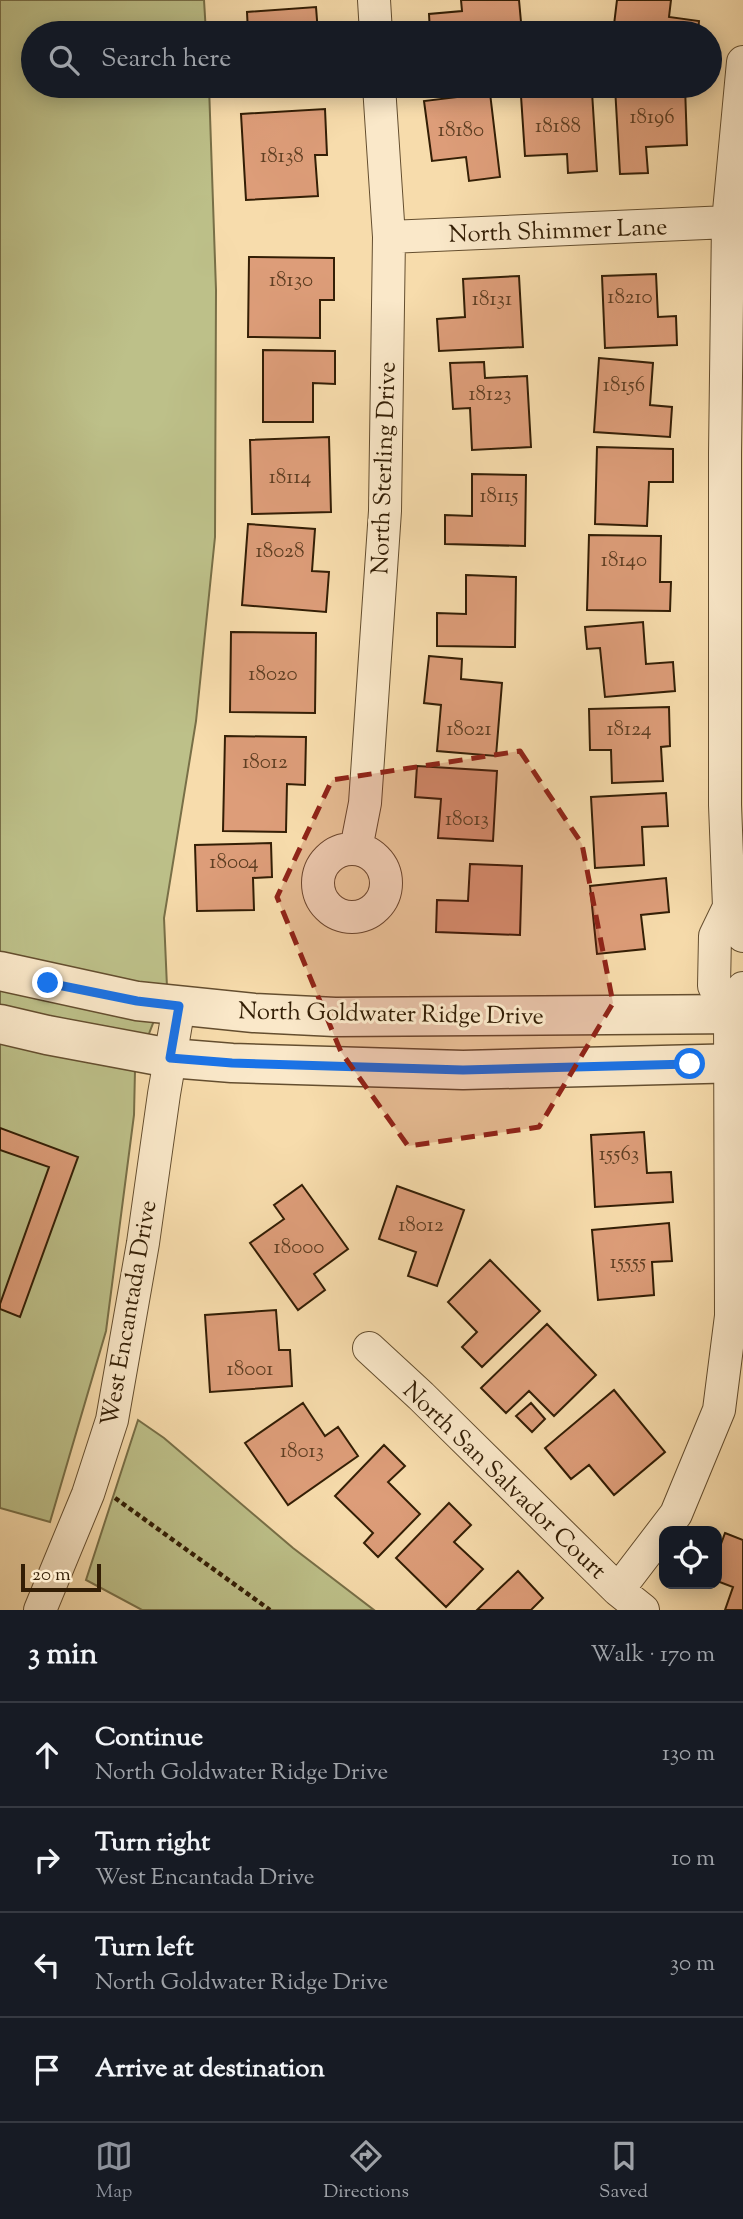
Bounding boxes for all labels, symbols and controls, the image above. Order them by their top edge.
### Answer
search box [21,21,722,98]
icon: search [45,41,83,79]
text: Search here [101,41,231,78]
house number: 18196 [629,103,675,133]
house number: 18188 [535,112,581,142]
house number: 18180 [438,116,484,146]
house number: 18138 [260,142,304,172]
street label: North Shimmer Lane [448,211,668,253]
house number: 18130 [269,266,313,296]
house number: 18210 [607,283,653,313]
house number: 18131 [472,285,512,315]
street label: North Sterling Drive [364,361,406,575]
house number: 18156 [603,371,645,401]
house number: 18123 [468,380,512,410]
house number: 18114 [269,463,311,493]
house number: 18115 [479,482,519,512]
house number: 18028 [256,537,304,567]
house number: 18140 [601,546,647,576]
house number: 18020 [248,660,298,690]
house number: 18021 [446,715,492,745]
house number: 18124 [606,715,652,745]
house number: 18012 [242,748,288,778]
house number: 18013 [445,805,489,835]
house number: 18004 [209,848,259,878]
route end [32,967,63,998]
street label: North Goldwater Ridge Drive [238,995,544,1035]
route start [674,1048,705,1079]
house number: 15563 [599,1140,639,1170]
street label: West Encantada Drive [93,1198,167,1429]
house number: 18012 [398,1211,444,1241]
house number: 18000 [274,1233,324,1263]
house number: 15555 [610,1248,646,1278]
house number: 18001 [227,1355,273,1385]
street label: North San Salvador Court [394,1375,613,1588]
house number: 18013 [280,1437,324,1467]
map controls [659,1526,722,1589]
button: locate [659,1526,722,1589]
scale bar [21,1561,102,1593]
text: 20 m [32,1562,71,1589]
text: 3 min [28,1634,98,1677]
text: Walk · 170 m [590,1639,715,1672]
text: Continue [95,1720,203,1757]
icon: ahead [28,1736,66,1774]
text: 130 m [662,1738,715,1771]
text: North Goldwater Ridge Drive [95,1757,388,1790]
text: Turn right [95,1825,210,1862]
icon: right [28,1841,66,1879]
text: 10 m [671,1843,715,1876]
text: West Encantada Drive [95,1862,314,1895]
text: Turn left [95,1930,194,1967]
icon: left [28,1946,66,1984]
text: 30 m [670,1948,715,1981]
text: North Goldwater Ridge Drive [95,1967,388,2000]
icon: arrive [28,2051,66,2089]
text: Arrive at destination [95,2051,325,2088]
tab: Map [95,2137,133,2206]
tab: Directions [323,2137,409,2206]
tab: Saved [599,2137,648,2206]

